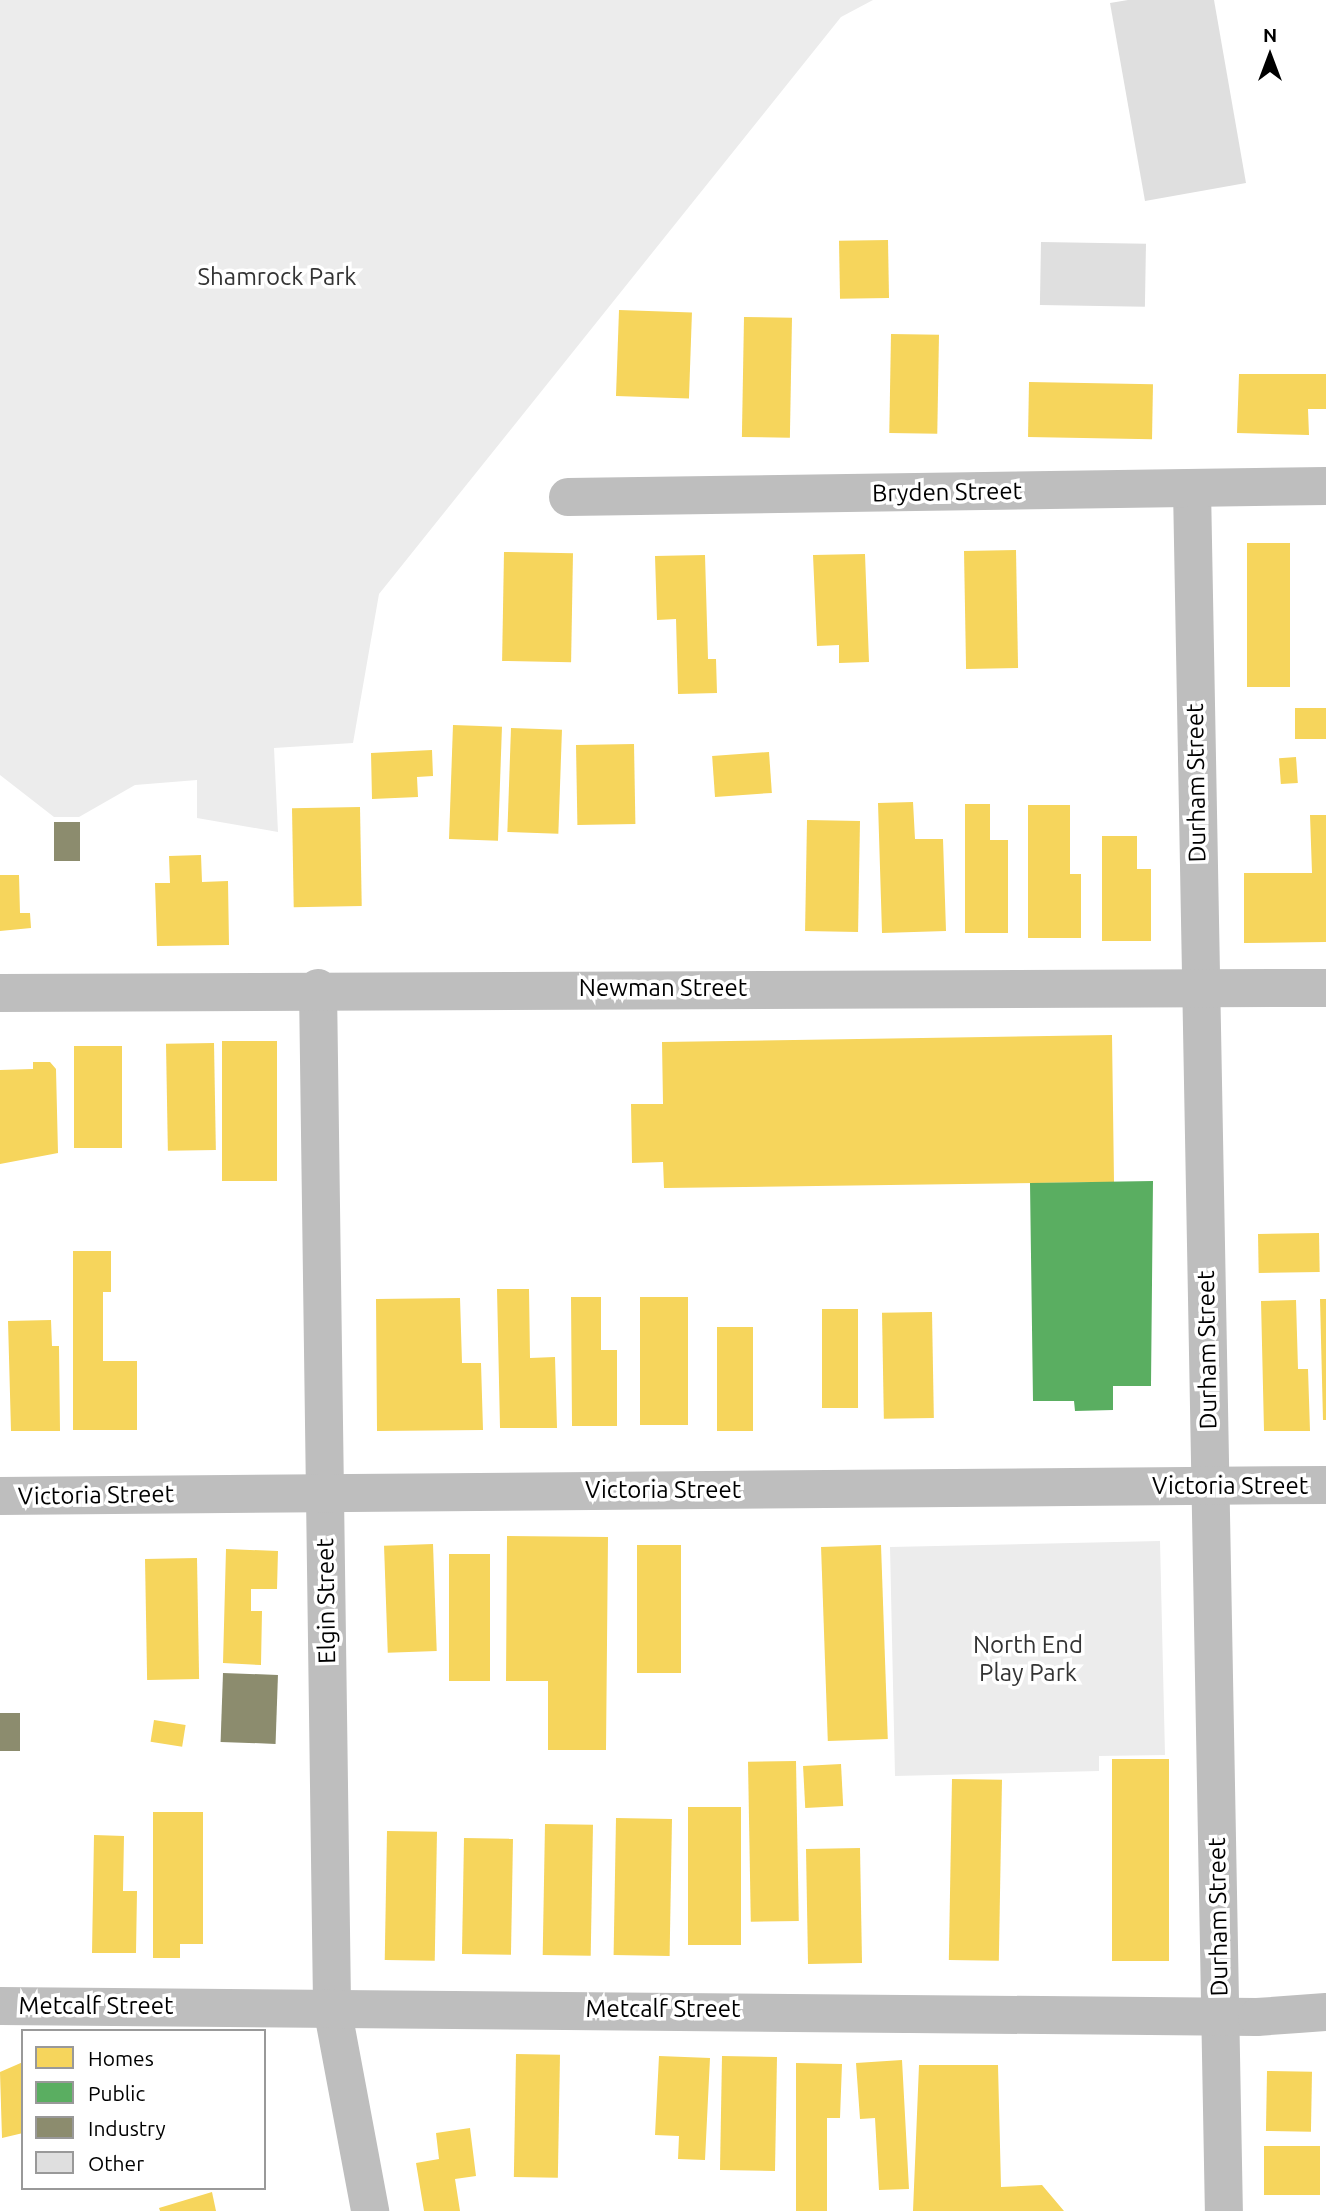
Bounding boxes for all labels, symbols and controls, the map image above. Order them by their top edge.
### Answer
north arrow [1235,21,1305,91]
text: N [1263,24,1277,46]
park label: Shamrock Park [198,263,356,291]
street label: Bryden Street [872,476,1022,508]
street label: Durham Street [1180,703,1212,863]
street label: Newman Street [579,974,747,1002]
street label: Durham Street [1191,1270,1223,1430]
street label: Victoria Street [1152,1472,1308,1500]
street label: Victoria Street [585,1476,741,1504]
street label: Victoria Street [18,1479,174,1511]
street label: Elgin Street [311,1538,341,1664]
park label: North End Play Park [973,1631,1083,1687]
street label: Durham Street [1202,1837,1234,1997]
street label: Metcalf Street [19,1992,173,2020]
street label: Metcalf Street [586,1995,740,2023]
legend [21,2029,266,2190]
text: Homes [88,2046,154,2070]
text: Public [88,2081,145,2105]
text: Industry [88,2116,166,2140]
text: Other [88,2151,144,2175]

